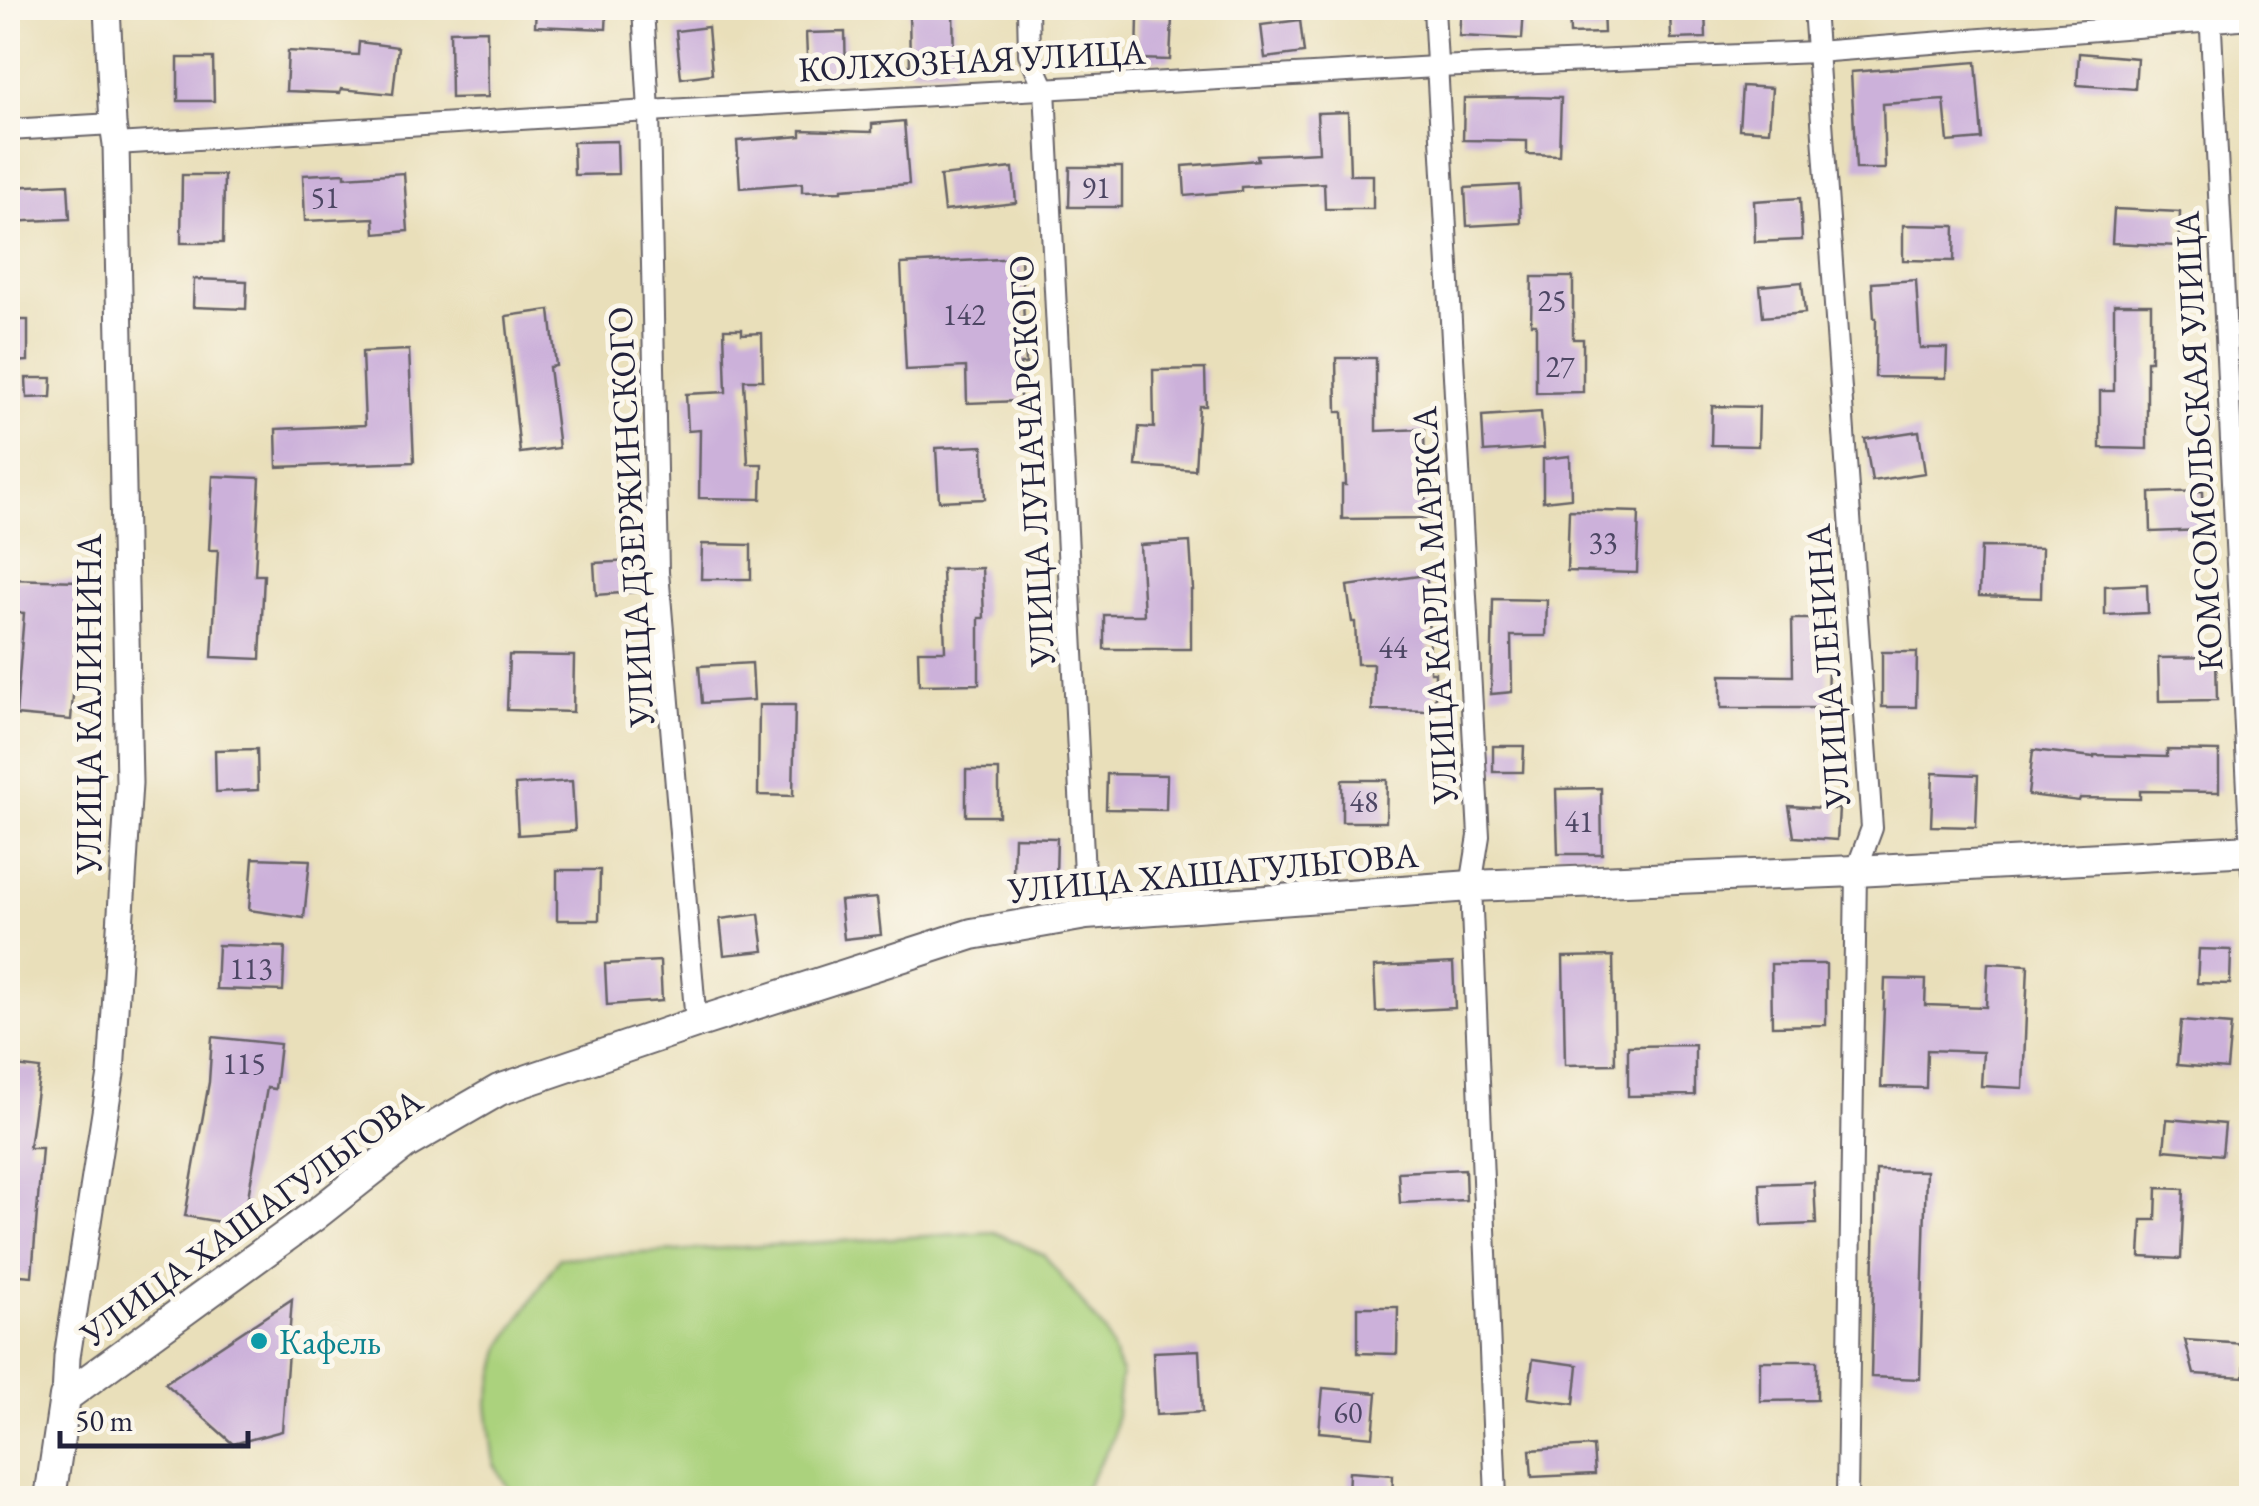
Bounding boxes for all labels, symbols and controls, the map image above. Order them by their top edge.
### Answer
street label: КОЛХОЗНАЯ УЛИЦА [797,28,1148,92]
house number: 91 [1082,168,1110,207]
house number: 51 [311,178,339,217]
street label: КОМСОМОЛЬСКАЯ УЛИЦА [2163,209,2233,672]
street label: УЛИЦА ЛУНАЧАРСКОГО [998,254,1064,669]
house number: 25 [1538,281,1566,320]
house number: 142 [942,295,986,334]
street label: УЛИЦА ДЗЕРЖИНСКОГО [597,306,664,729]
house number: 27 [1546,347,1575,386]
street label: УЛИЦА КАРЛА МАРКСА [1401,405,1467,806]
street label: УЛИЦА ЛЕНИНА [1795,522,1859,811]
house number: 33 [1589,523,1617,562]
street label: УЛИЦА КАЛИНИНА [66,533,111,875]
house number: 44 [1379,628,1408,667]
house number: 48 [1350,782,1378,821]
house number: 41 [1565,802,1593,841]
street label: УЛИЦА ХАШАГУЛЬГОВА [1005,832,1421,912]
house number: 113 [229,949,273,988]
house number: 115 [222,1044,266,1083]
street label: УЛИЦА ХАШАГУЛЬГОВА [71,1077,431,1357]
place label: Кафель [279,1319,381,1364]
marker: Кафель [248,1330,270,1352]
scale bar [60,1386,248,1448]
house number: 60 [1334,1393,1362,1432]
text: 50 m [75,1401,133,1440]

